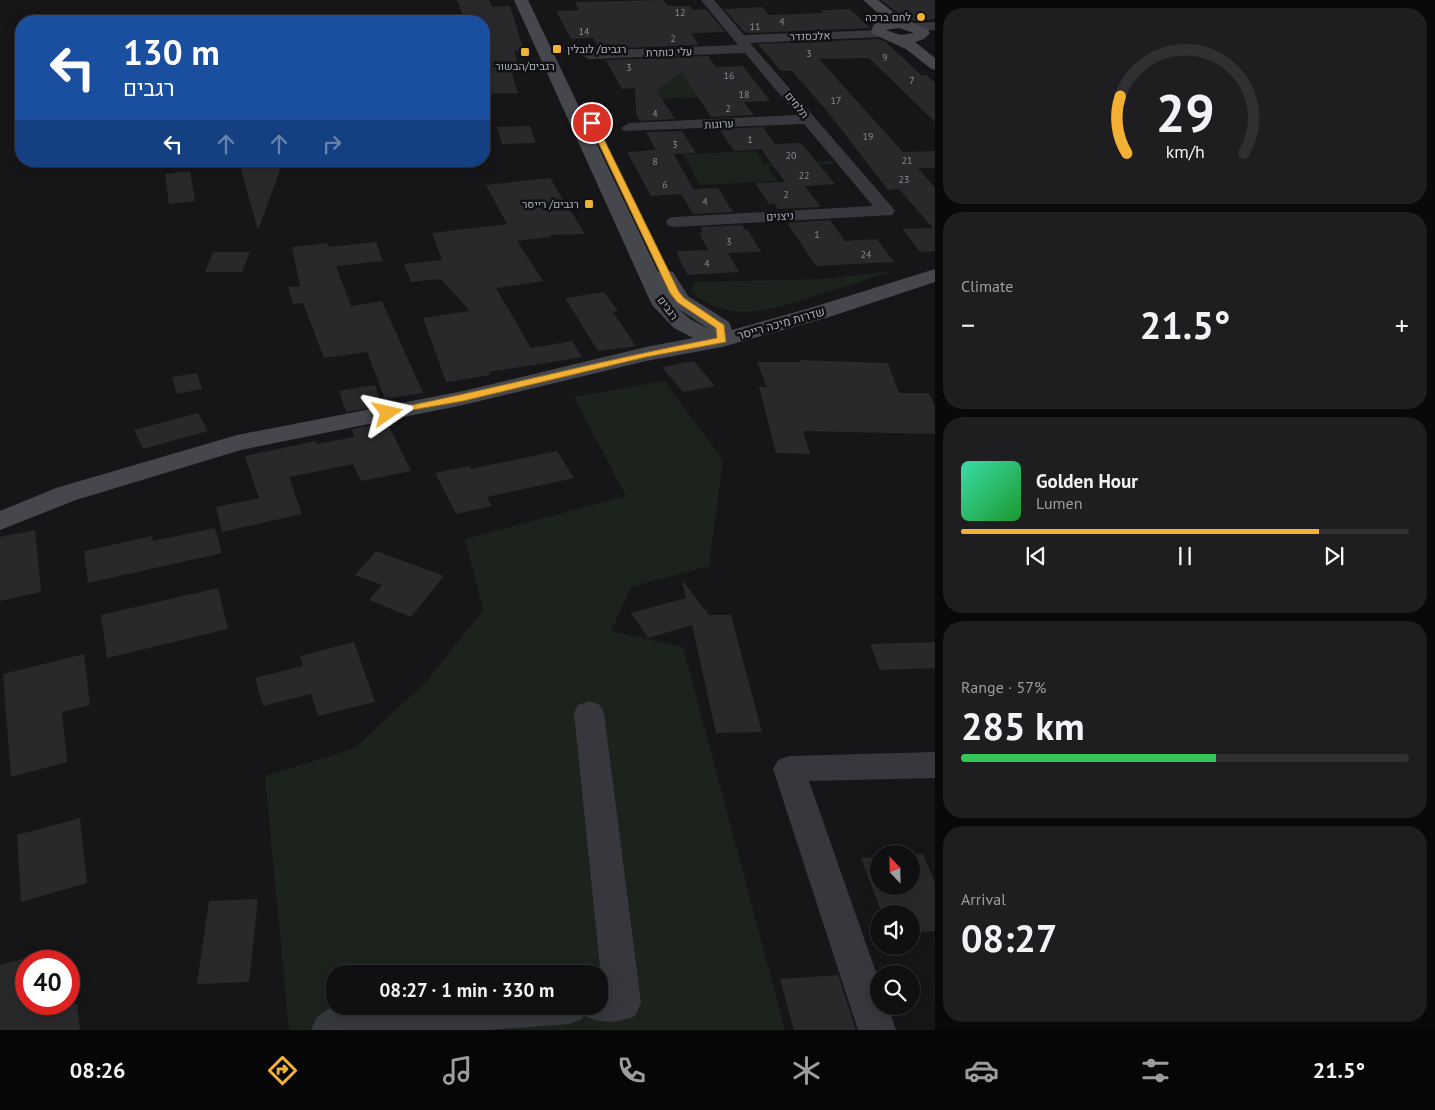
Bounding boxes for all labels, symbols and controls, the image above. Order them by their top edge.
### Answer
house number: 12 [675,6,685,19]
place label: לחם ברכה [865,10,911,24]
marker: לחם ברכה [915,11,927,23]
house number: 4 [779,15,785,28]
house number: 11 [750,20,760,33]
house number: 14 [579,25,590,38]
street label: אלכסנדר [789,28,831,44]
text: 130 m [123,29,220,75]
house number: 2 [670,32,676,45]
icon: left [40,35,105,100]
place label: רגבים/ לובלין [567,42,626,56]
marker: רגבים/ לובלין [551,43,563,55]
street label: עלי כותרת [645,44,693,60]
marker: רגבים/הבשור [519,46,531,58]
house number: 3 [806,47,812,60]
house number: 9 [882,51,888,64]
place label: רגבים/הבשור [495,59,555,73]
house number: 3 [626,61,632,74]
house number: 16 [724,69,734,82]
text: רגבים [123,74,175,102]
house number: 7 [909,74,915,87]
text: 29 [1156,79,1214,146]
house number: 18 [739,88,749,101]
street label: תלמים [782,89,812,121]
house number: 17 [831,94,841,107]
pin [571,102,613,144]
house number: 2 [725,102,731,115]
house number: 4 [652,107,658,120]
icon: arrive [578,109,606,137]
street label: ערוגות [704,116,734,132]
icon: left [159,130,187,158]
icon: ahead [212,130,240,158]
icon: ahead [265,130,293,158]
icon: right [318,130,346,158]
house number: 19 [863,130,873,143]
house number: 1 [747,133,753,146]
house number: 3 [672,138,678,151]
text: km/h [1165,140,1205,163]
house number: 20 [786,149,797,162]
house number: 21 [902,154,912,167]
house number: 8 [652,155,658,168]
house number: 22 [799,169,809,182]
house number: 23 [899,173,909,186]
house number: 6 [662,178,668,191]
house number: 2 [783,188,789,201]
house number: 4 [702,195,708,208]
place label: רגבים/ רייסר [522,197,579,211]
marker: רגבים/ רייסר [583,198,595,210]
street label: ניצנים [766,208,794,224]
house number: 1 [814,228,820,241]
house number: 3 [726,235,732,248]
house number: 24 [861,248,872,261]
house number: 4 [704,257,710,270]
text: Climate [961,276,1013,296]
street label: רגבים [655,293,681,323]
text: 21.5° [1140,300,1230,349]
street label: שדרות מיכה רייסר [735,303,827,343]
text: − [961,306,975,343]
text: + [1395,306,1409,343]
position arrow [361,386,413,438]
text: Golden Hour [1036,469,1138,493]
text: Lumen [1036,493,1082,513]
icon: previous [1022,542,1050,570]
icon: pause [1171,542,1199,570]
icon: next [1320,542,1348,570]
text: Range · 57% [961,677,1046,697]
text: 285 km [961,701,1085,750]
north arrow [870,845,920,895]
map controls [870,845,920,1015]
text: Arrival [961,889,1006,909]
button: sound [870,905,920,955]
text: 08:27 [961,913,1057,962]
speed limit sign: 40 [15,950,80,1015]
button: search [870,965,920,1015]
text: 08:27 · 1 min · 330 m [380,978,554,1002]
icon: directions [265,1053,300,1088]
icon: music [440,1053,475,1088]
icon: phone [614,1053,649,1088]
icon: climate [789,1053,824,1088]
icon: car [964,1053,999,1088]
icon: filters [1138,1053,1173,1088]
text: 08:26 [70,1056,126,1084]
text: 21.5° [1313,1056,1365,1084]

